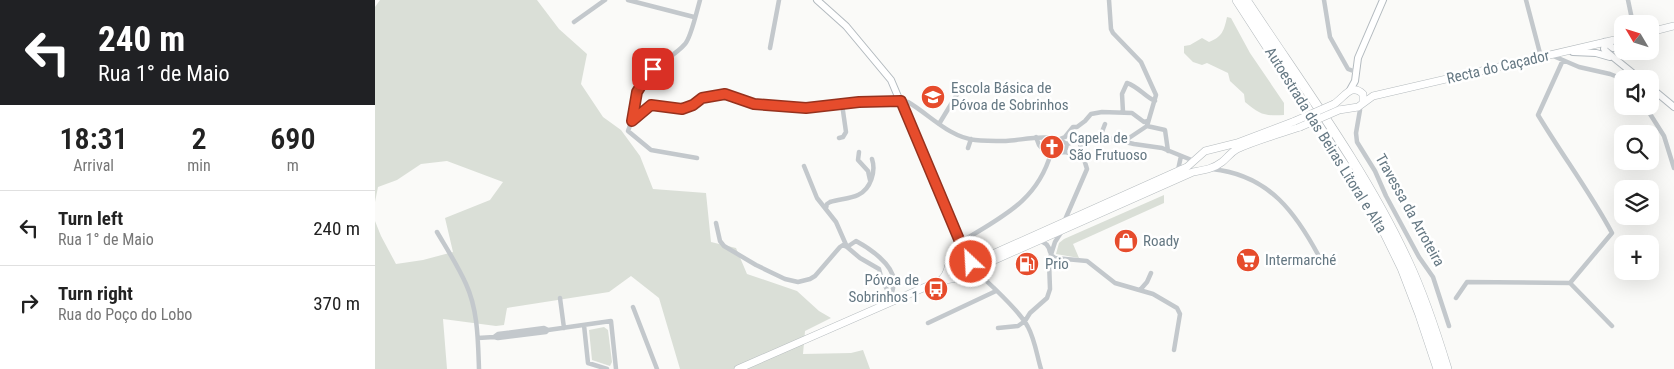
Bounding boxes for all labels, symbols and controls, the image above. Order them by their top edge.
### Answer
north arrow [1614,15,1659,60]
map controls [1614,15,1659,280]
text: 240 m [98,19,185,60]
icon: left [15,20,80,85]
street label: Autoestrada das Beiras Litoral e Alta [1261,44,1391,236]
street label: Recta do Caçador [1445,46,1551,88]
pin [632,48,674,90]
icon: arrive [639,55,667,83]
text: Rua 1° de Maio [98,61,230,86]
button: sound [1614,70,1659,115]
place label: Escola Básica de Póvoa de Sobrinhos [951,79,1069,114]
school or university icon: Escola Básica de Póvoa de Sobrinhos [920,84,946,110]
text: 18:31 [59,121,128,156]
text: 2 [191,121,207,156]
text: 690 [270,121,315,156]
button: search [1614,125,1659,170]
place label: Capela de São Frutuoso [1069,129,1147,164]
church icon: Capela de São Frutuoso [1039,134,1065,160]
street label: Travessa da Arroteira [1372,151,1448,269]
text: Arrival [73,156,114,175]
text: min [187,156,211,175]
text: m [287,156,299,175]
button: layers [1614,180,1659,225]
text: Turn left [58,207,123,230]
icon: left [15,214,43,242]
text: 240 m [313,217,360,240]
shop icon: Roady [1113,228,1139,254]
text: Rua 1° de Maio [58,230,154,249]
place label: Roady [1143,232,1179,250]
position arrow [944,235,996,287]
button: + [1614,235,1659,280]
supermarket icon: Intermarché [1235,247,1261,273]
fuel station icon: Prio [1014,251,1040,277]
place label: Intermarché [1265,251,1336,269]
place label: Prio [1045,255,1069,273]
place label: Póvoa de Sobrinhos 1 [849,271,919,306]
bus stop icon: Póvoa de Sobrinhos 1 [923,276,949,302]
text: Turn right [58,282,133,305]
icon: right [15,289,43,317]
text: 370 m [313,292,360,315]
text: Rua do Poço do Lobo [58,305,192,324]

